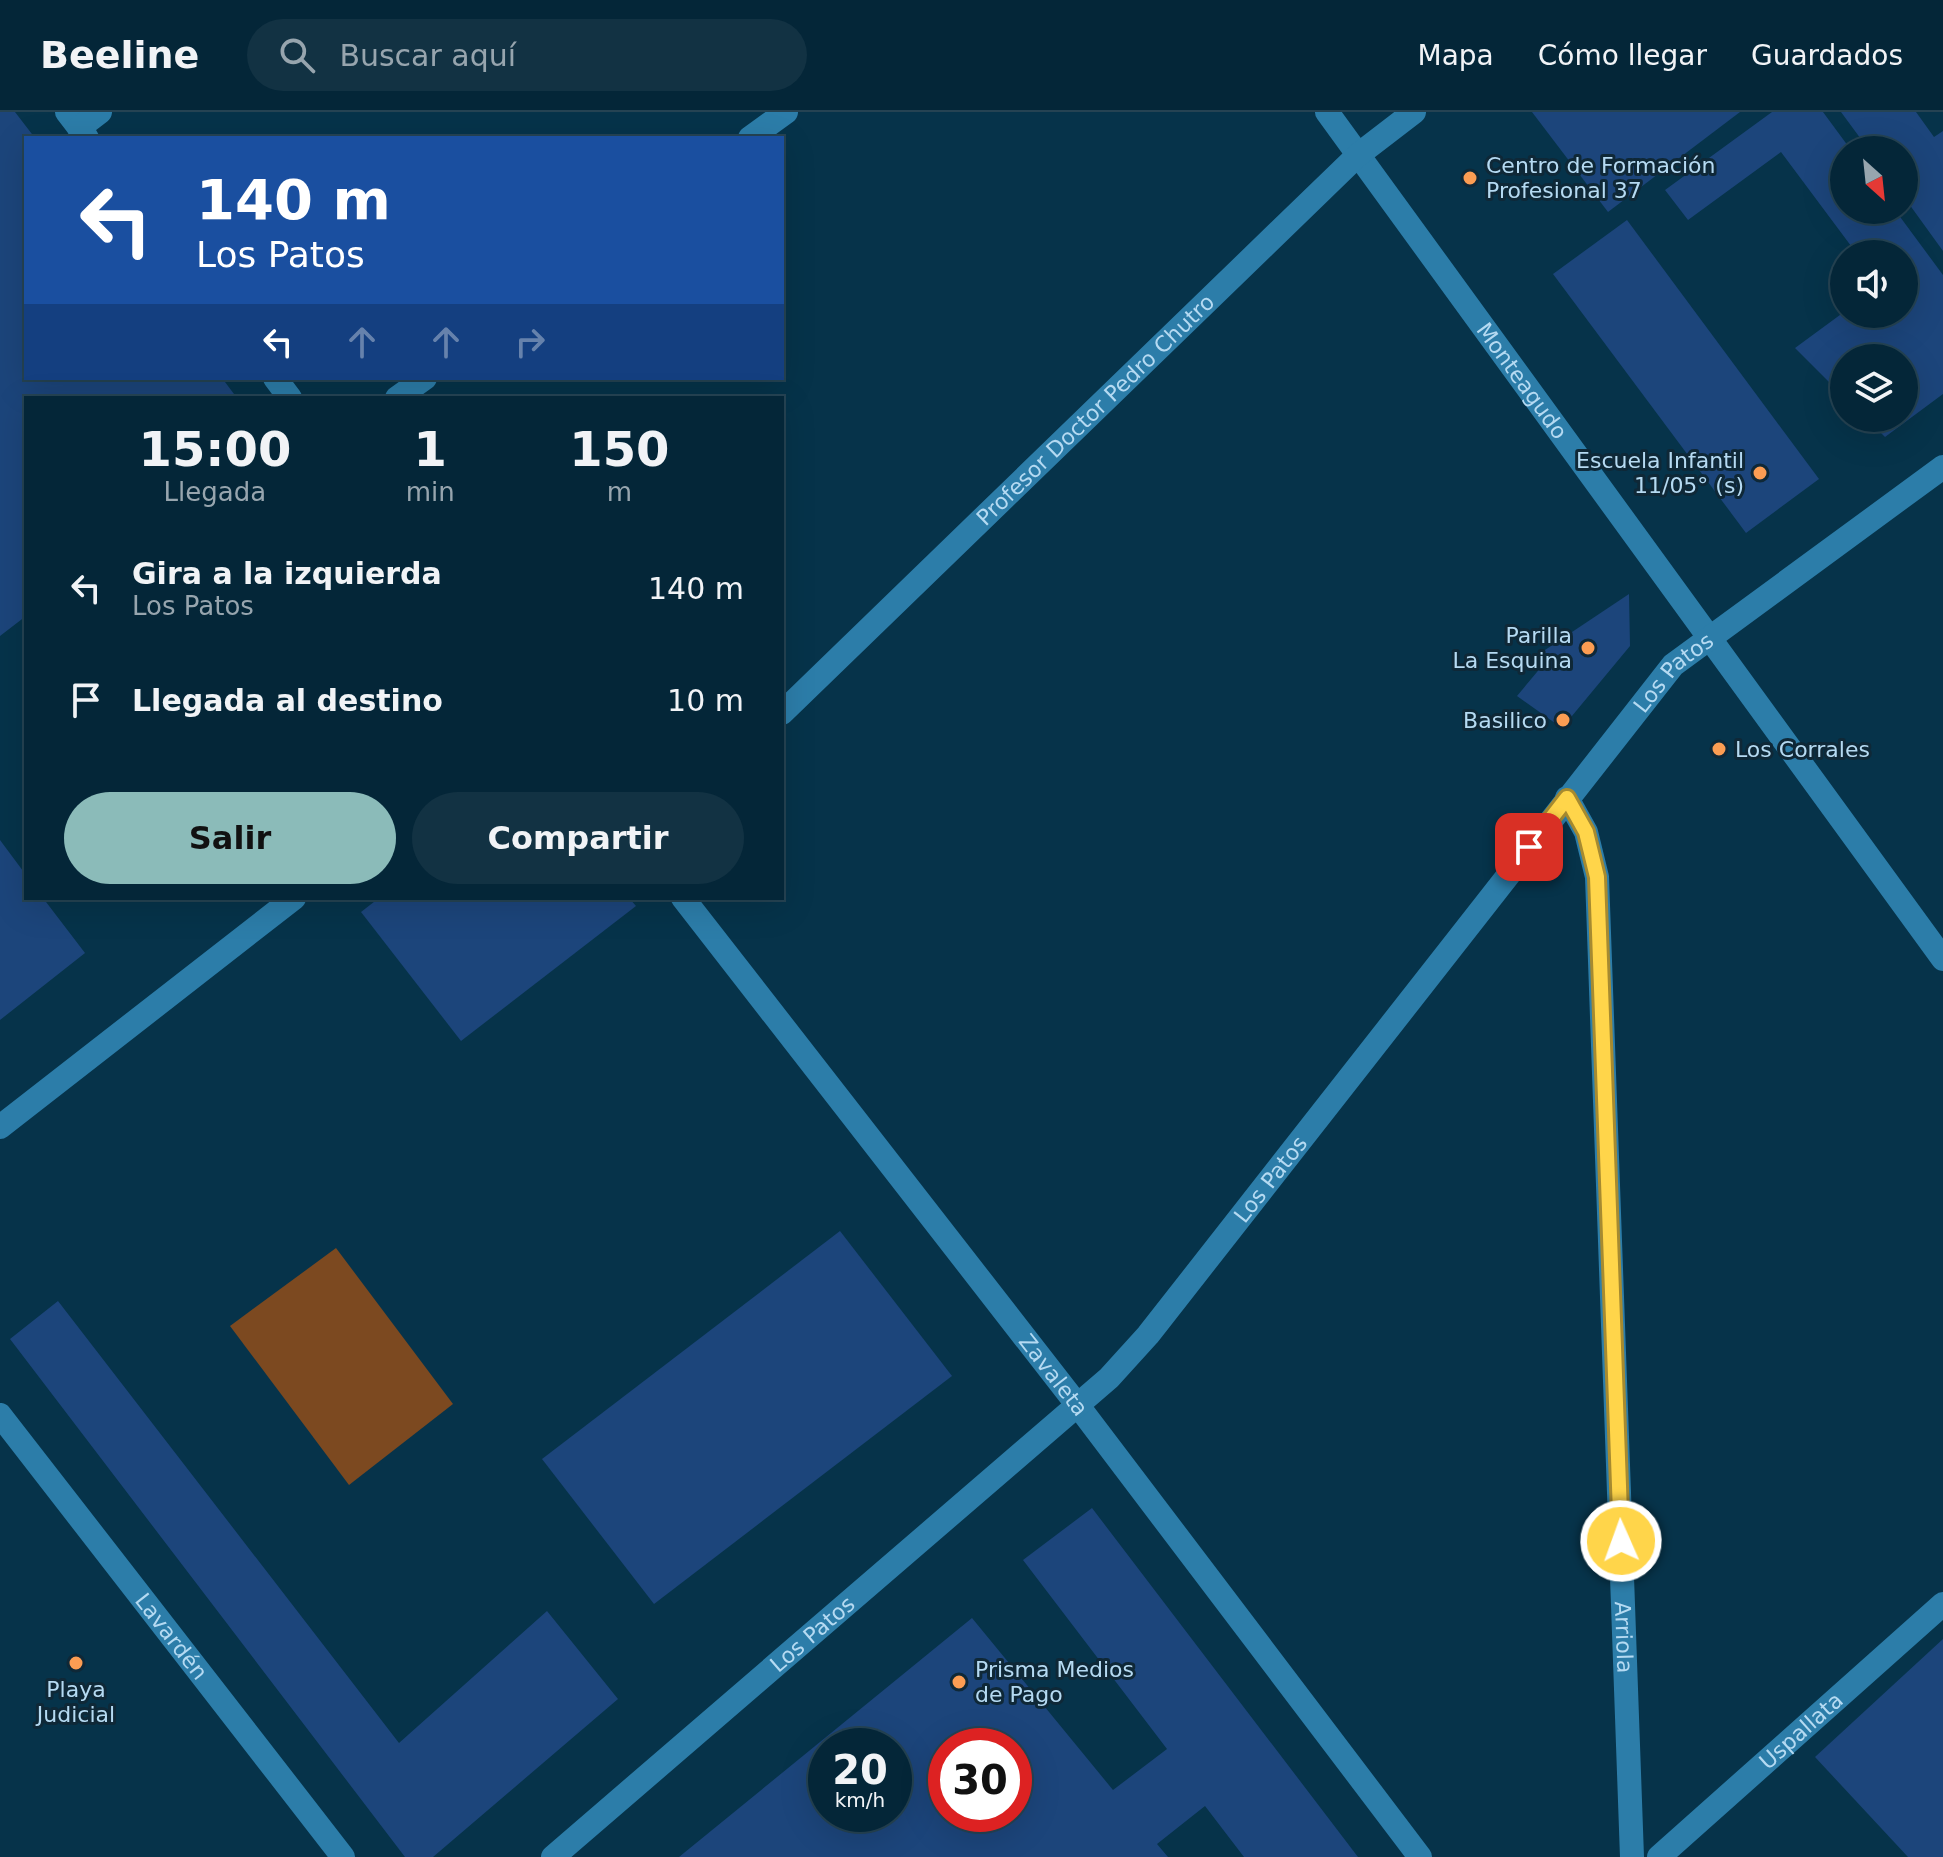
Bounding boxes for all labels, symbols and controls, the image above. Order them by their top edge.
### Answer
search box [247,19,807,91]
text: Beeline [40,33,199,77]
icon: search [275,33,319,77]
text: Buscar aquí [339,38,516,73]
text: Mapa [1417,39,1494,72]
text: Cómo llegar [1538,39,1707,72]
text: Guardados [1751,39,1903,72]
north arrow [1830,136,1918,224]
map controls [1830,136,1918,432]
place label: Centro de Formación Profesional 37 [1486,153,1716,203]
text: 140 m [196,167,391,232]
icon: left [64,168,168,272]
marker: Centro de Formación Profesional 37 [1461,169,1479,187]
text: Los Patos [196,234,365,275]
button: sound [1830,240,1918,328]
street label: Profesor Doctor Pedro Chutro [971,289,1219,530]
street label: Monteagudo [1472,318,1573,443]
icon: left [256,320,300,364]
icon: ahead [340,320,384,364]
icon: ahead [424,320,468,364]
icon: right [508,320,552,364]
button: layers [1830,344,1918,432]
text: 15:00 [138,421,291,477]
text: 1 [414,421,447,477]
text: 150 [569,421,669,477]
place label: Escuela Infantil 11/05° (s) [1576,448,1744,498]
marker: Escuela Infantil 11/05° (s) [1751,464,1769,482]
text: Llegada [164,477,266,507]
text: min [406,477,455,507]
text: m [607,477,632,507]
text: Gira a la izquierda [132,556,442,591]
icon: left [64,566,108,610]
text: 140 m [648,571,744,606]
text: Los Patos [132,591,254,621]
place label: Parilla La Esquina [1452,623,1572,673]
street label: Los Patos [1628,627,1718,717]
marker: Parilla La Esquina [1579,639,1597,657]
icon: arrive [64,678,108,722]
text: Llegada al destino [132,683,443,718]
text: 10 m [667,683,744,718]
place label: Basilico [1463,708,1547,733]
marker: Basilico [1554,711,1572,729]
place label: Los Corrales [1735,737,1870,762]
marker: Los Corrales [1710,740,1728,758]
button: Salir [64,792,396,884]
button: Compartir [412,792,744,884]
pin [1495,813,1563,881]
icon: arrive [1507,825,1551,869]
street label: Los Patos [1229,1131,1312,1227]
street label: Zavaleta [1014,1329,1094,1421]
position arrow [1579,1499,1663,1583]
street label: Lavardén [130,1588,213,1684]
street label: Los Patos [765,1591,859,1677]
street label: Arriola [1610,1601,1638,1674]
marker: Playa Judicial [67,1654,85,1672]
place label: Prisma Medios de Pago [975,1657,1134,1707]
marker: Prisma Medios de Pago [950,1673,968,1691]
place label: Playa Judicial [35,1677,115,1727]
street label: Uspallata [1754,1687,1848,1774]
speed limit sign: 30 [928,1728,1032,1832]
text: 20 [832,1747,888,1793]
text: km/h [835,1788,885,1812]

